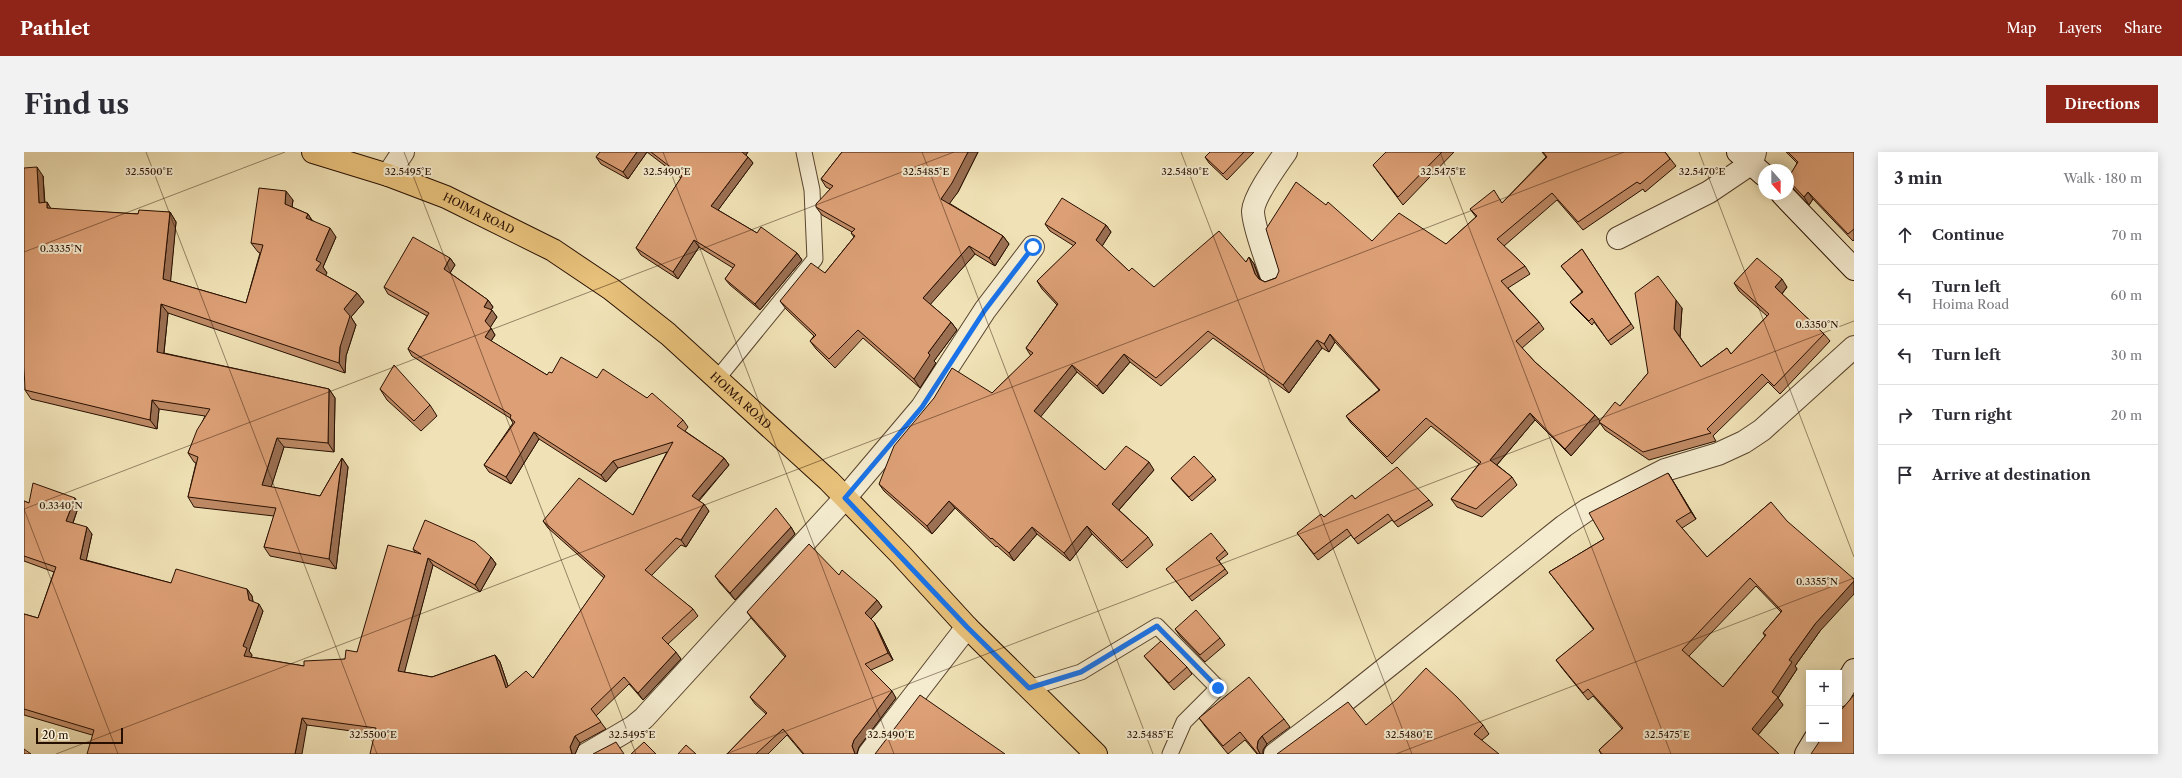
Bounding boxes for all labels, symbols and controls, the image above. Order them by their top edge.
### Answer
text: Pathlet [20,17,90,40]
text: Map [2006,19,2036,37]
text: Layers [2058,19,2102,37]
text: Share [2124,19,2162,37]
button: Directions [2046,85,2158,123]
text: Find us [24,87,129,121]
north arrow [1758,164,1794,200]
text: 32.5500°E [125,165,173,178]
text: 32.5495°E [385,165,431,178]
text: 32.5490°E [643,165,691,178]
text: 32.5485°E [903,165,949,178]
text: 32.5480°E [1161,165,1209,178]
text: 32.5475°E [1420,165,1466,178]
text: 32.5470°E [1679,165,1725,178]
text: 3 min [1894,168,1943,188]
text: Walk · 180 m [2063,170,2142,186]
street label: HOIMA ROAD [441,190,517,237]
icon: ahead [1894,224,1916,246]
text: Continue [1932,225,2004,244]
text: 70 m [2112,227,2142,243]
route start [1024,238,1042,256]
text: 0.3335°N [40,242,82,255]
text: Turn left [1932,277,2001,296]
icon: left [1894,284,1916,306]
text: 60 m [2111,287,2142,303]
text: Hoima Road [1932,296,2009,312]
text: 0.3350°N [1795,318,1839,331]
icon: left [1894,344,1916,366]
text: Turn left [1932,345,2001,364]
text: 30 m [2111,347,2142,363]
street label: HOIMA ROAD [707,369,774,432]
icon: right [1894,404,1916,426]
text: Turn right [1932,405,2012,424]
text: 20 m [2111,407,2142,423]
icon: arrive [1894,464,1916,486]
text: Arrive at destination [1932,465,2091,484]
text: 0.3340°N [39,499,83,512]
text: 0.3355°N [1796,575,1838,588]
map controls [1806,670,1842,742]
button: + [1806,670,1842,706]
route end [1209,679,1227,697]
button: − [1806,706,1842,742]
scale bar [36,726,123,745]
text: 20 m [42,728,68,742]
text: 32.5500°E [349,728,397,741]
text: 32.5495°E [609,728,655,741]
text: 32.5490°E [867,728,915,741]
text: 32.5485°E [1127,728,1173,741]
text: 32.5480°E [1385,728,1433,741]
text: 32.5475°E [1644,728,1690,741]

